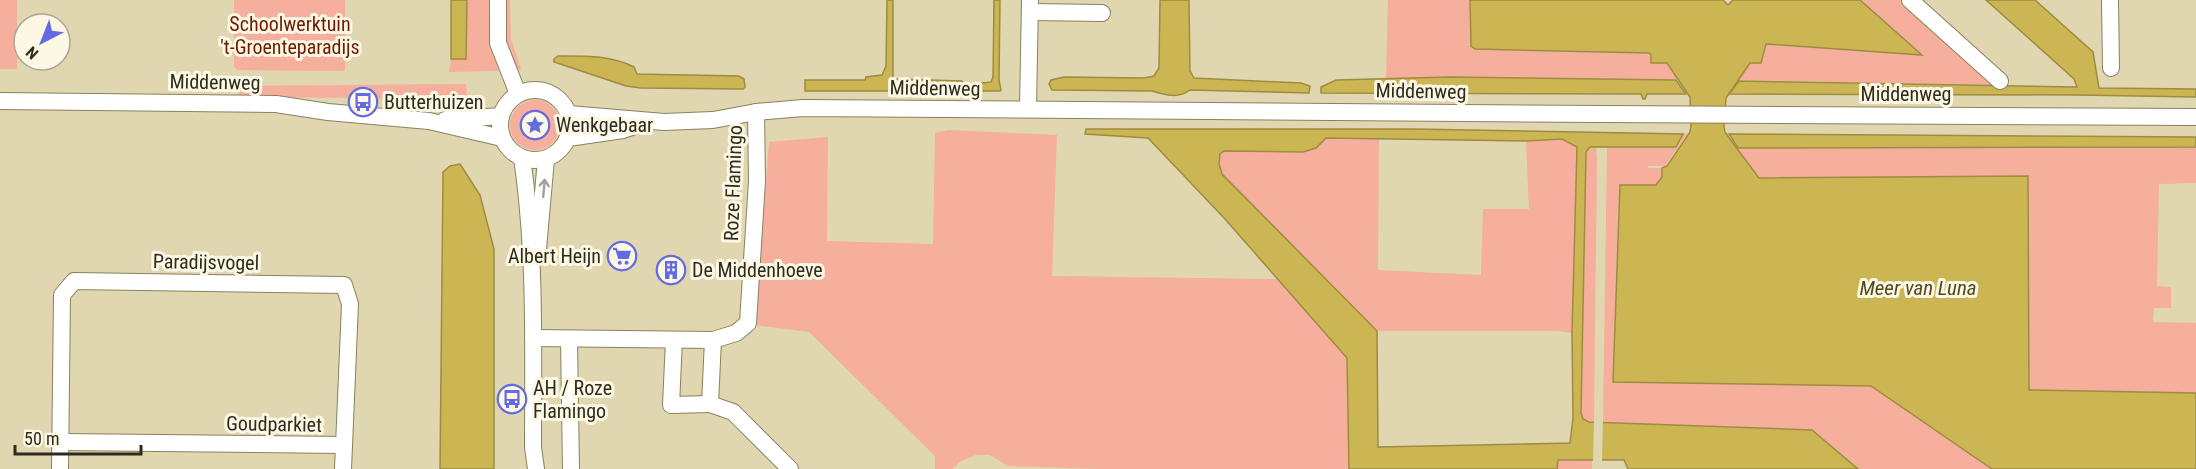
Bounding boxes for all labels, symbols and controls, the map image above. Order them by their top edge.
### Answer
north arrow [12,12,72,72]
park label: Schoolwerktuin 't-Groenteparadijs [220,12,360,59]
text: N [22,42,42,63]
street label: Middenweg [169,69,261,95]
street label: Middenweg [889,75,981,101]
street label: Middenweg [1375,78,1467,104]
street label: Middenweg [1861,82,1951,106]
bus stop icon: Butterhuizen [347,86,379,118]
place label: Butterhuizen [384,90,484,114]
place icon: Wenkgebaar [519,109,551,141]
place label: Wenkgebaar [556,113,653,137]
street label: Roze Flamingo [719,125,747,241]
one-way arrow [539,179,550,199]
supermarket icon: Albert Heijn [606,240,638,272]
place label: Albert Heijn [508,244,601,268]
street label: Paradijsvogel [153,249,259,275]
building icon: De Middenhoeve [655,254,687,286]
place label: De Middenhoeve [692,258,823,282]
water label: Meer van Luna [1859,276,1977,300]
place label: AH / Roze Flamingo [533,376,612,423]
bus stop icon: AH / Roze Flamingo [496,383,528,415]
street label: Goudparkiet [226,411,322,437]
scale bar [15,418,141,456]
text: 50 m [24,428,59,449]

